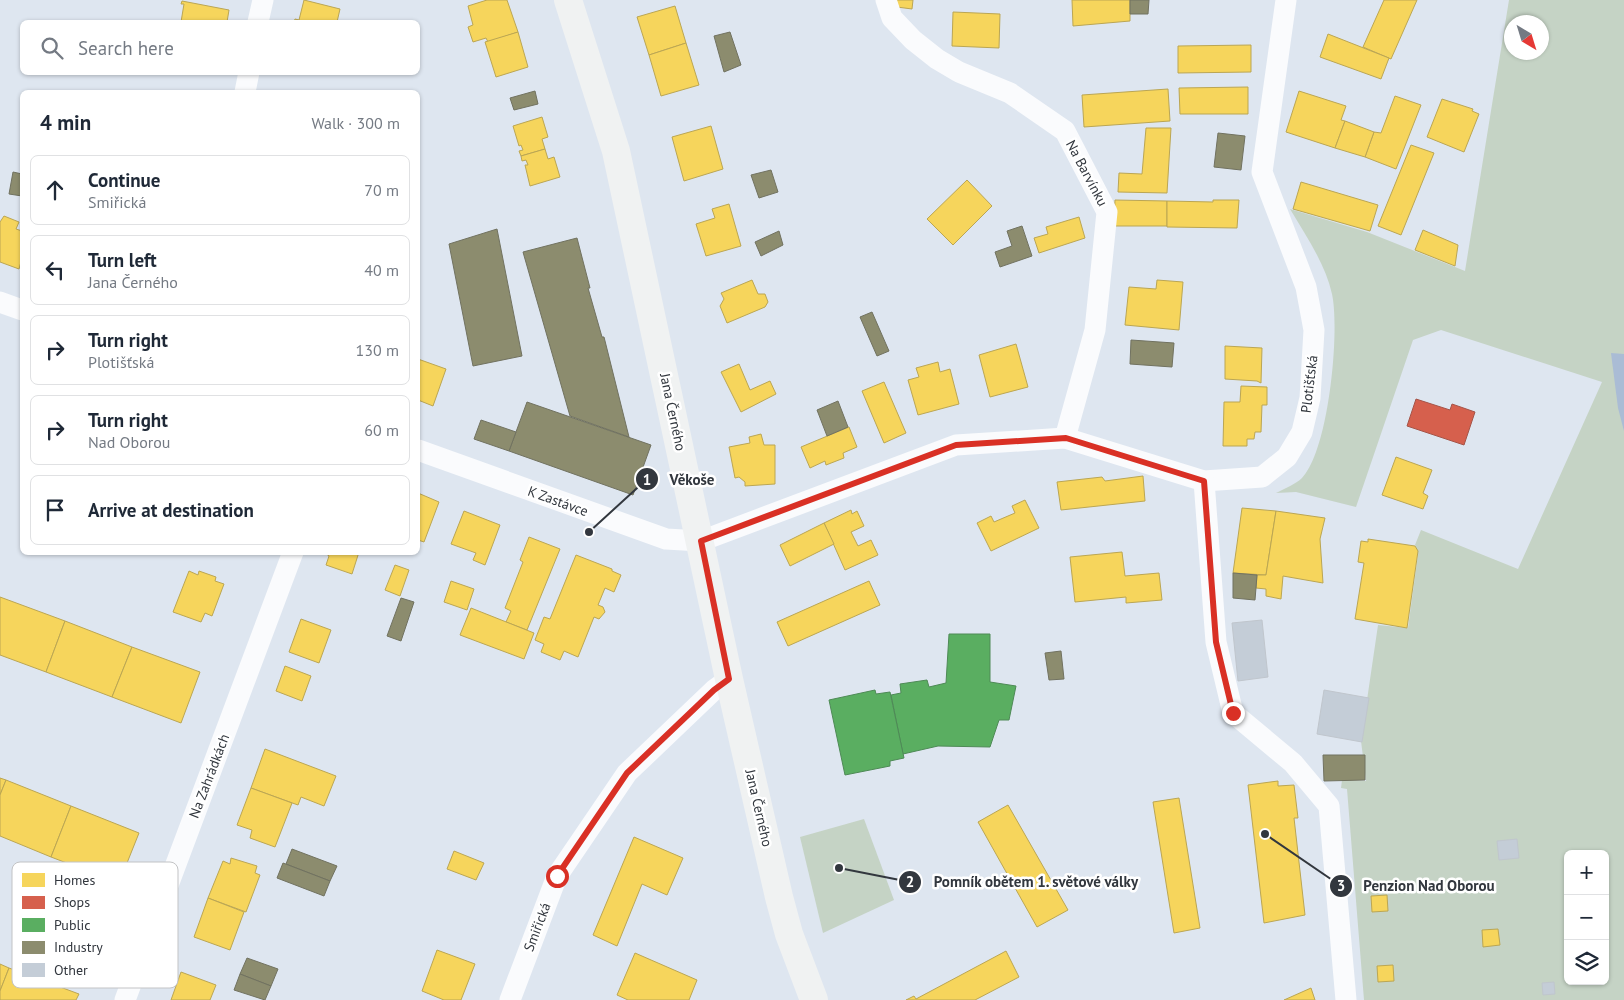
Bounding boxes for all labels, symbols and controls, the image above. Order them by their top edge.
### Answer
north arrow [1504,15,1549,60]
search box [20,20,420,75]
icon: search [38,34,66,62]
text: Search here [78,36,174,60]
text: 4 min [40,109,91,136]
text: Walk · 300 m [311,113,400,133]
street label: Na Barvínku [1062,137,1112,209]
text: Continue [88,168,160,192]
icon: ahead [41,176,69,204]
text: 70 m [364,180,399,200]
text: Smiřická [88,192,146,212]
text: Turn left [88,248,157,272]
icon: left [41,256,69,284]
text: 40 m [364,260,399,280]
text: Jana Černého [88,272,178,292]
text: Turn right [88,328,168,352]
icon: right [41,336,69,364]
text: 130 m [356,340,399,360]
text: Plotišťská [88,352,154,372]
street label: Plotišťská [1297,354,1321,414]
street label: Jana Černého [656,371,690,452]
text: Turn right [88,408,168,432]
icon: right [41,416,69,444]
text: 60 m [364,420,399,440]
text: Nad Oborou [88,432,170,452]
callout: Věkoše [635,464,725,494]
text: 1 [643,470,651,489]
text: Věkoše [669,470,715,489]
street label: K Zastávce [525,482,591,520]
icon: arrive [41,496,69,524]
text: Arrive at destination [88,498,254,522]
route end [1222,702,1245,725]
street label: Na Zahrádkách [185,731,233,821]
street label: Jana Černého [741,767,777,848]
map controls [1564,850,1609,985]
button: + [1564,850,1609,895]
legend [12,862,178,988]
route start [546,865,569,888]
callout: Pomník obětem 1. světové války [898,867,1149,897]
text: Homes [54,871,95,889]
callout: Penzion Nad Oborou [1328,871,1505,901]
text: 2 [906,872,914,891]
text: Pomník obětem 1. světové války [934,872,1139,891]
text: 3 [1337,876,1345,895]
text: Penzion Nad Oborou [1363,876,1495,895]
text: Shops [54,893,90,911]
button: − [1564,895,1609,940]
street label: Smiřická [519,900,555,954]
text: Public [54,916,91,934]
text: Industry [54,938,103,956]
button: layers [1564,940,1609,985]
text: Other [54,961,88,979]

